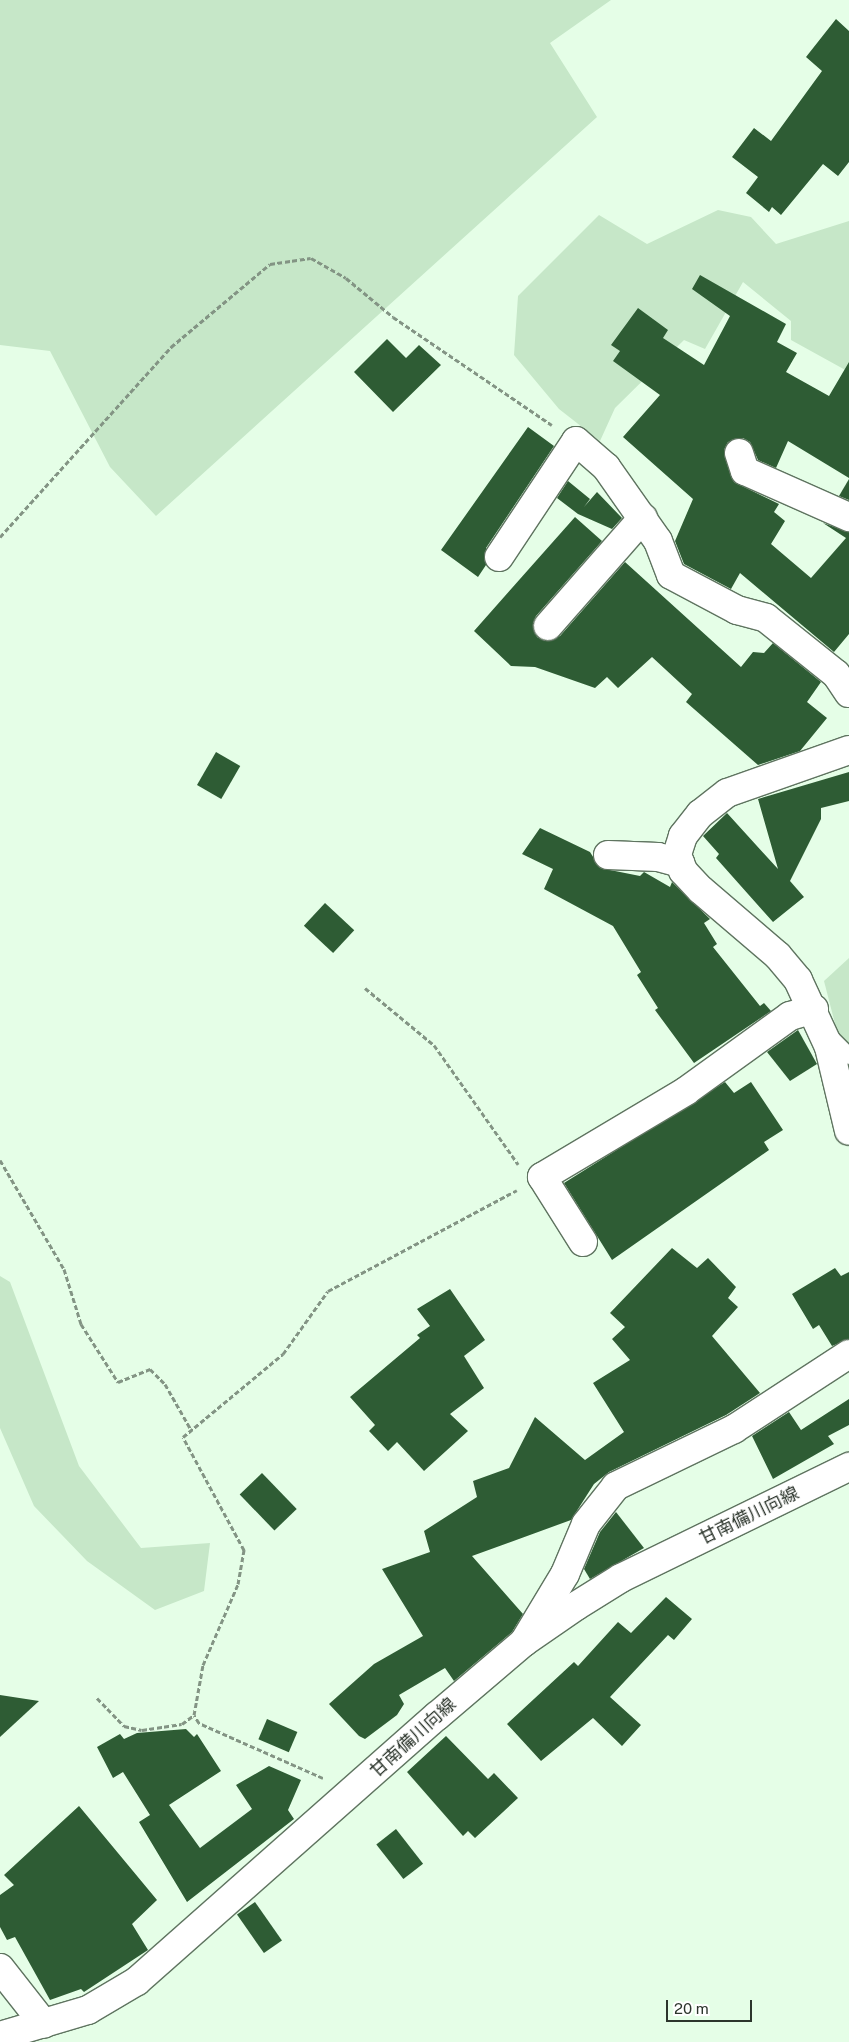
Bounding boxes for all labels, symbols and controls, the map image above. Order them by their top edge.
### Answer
street label: 甘南備川向線 [696,1483,802,1549]
street label: 甘南備川向線 [366,1694,460,1782]
scale bar [669,1990,755,2022]
text: 20 m [674,2000,709,2017]

